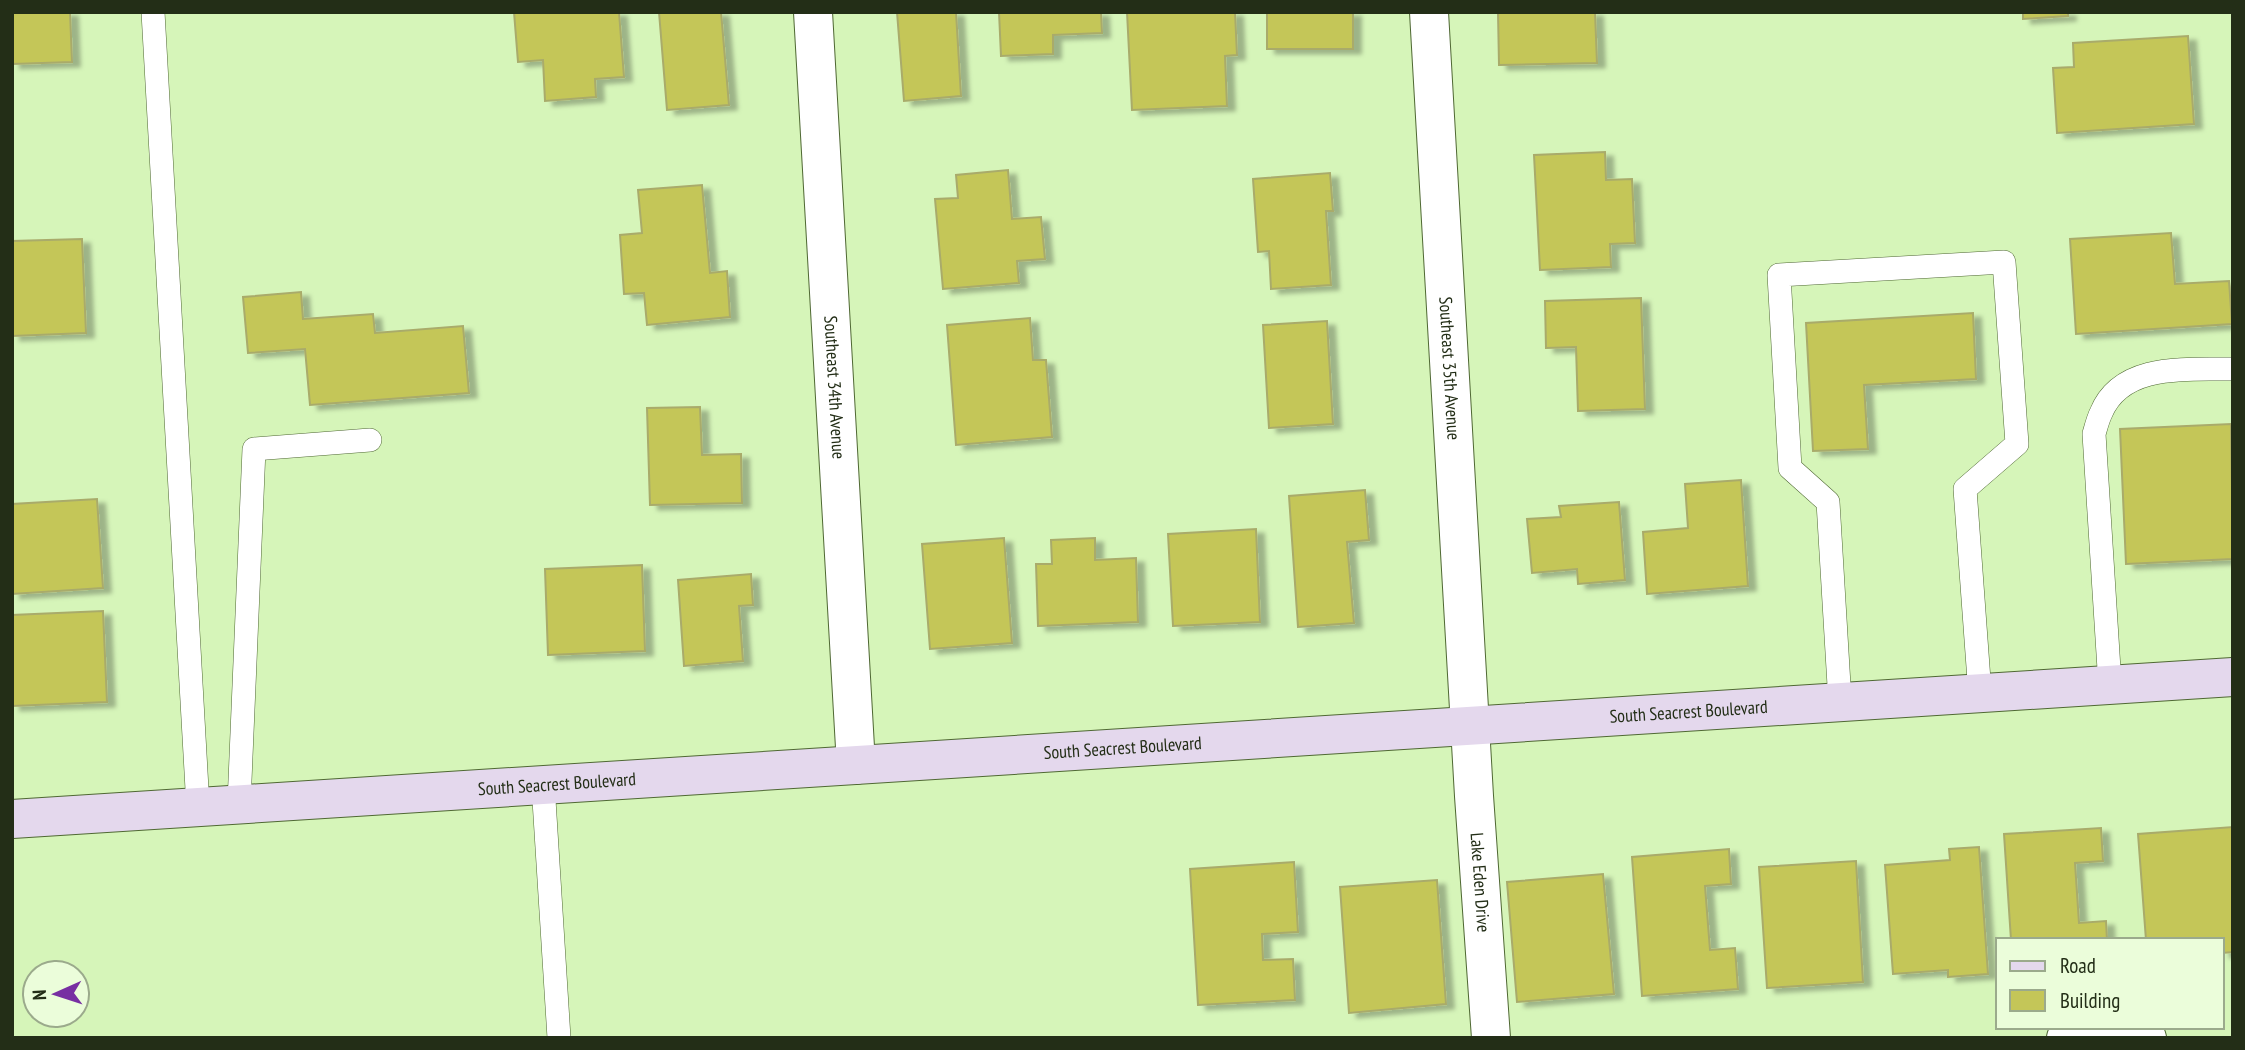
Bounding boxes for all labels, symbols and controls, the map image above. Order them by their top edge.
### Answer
street label: Southeast 35th Avenue [1434,296,1466,441]
street label: Southeast 34th Avenue [819,315,851,460]
street label: South Seacrest Boulevard [1609,695,1768,728]
street label: South Seacrest Boulevard [1043,731,1202,764]
street label: South Seacrest Boulevard [477,767,637,800]
street label: Lake Eden Drive [1466,832,1496,933]
legend [1996,938,2224,1029]
text: Road [2060,952,2096,979]
north arrow [21,959,91,1029]
text: Building [2060,987,2120,1014]
text: N [27,989,51,1001]

